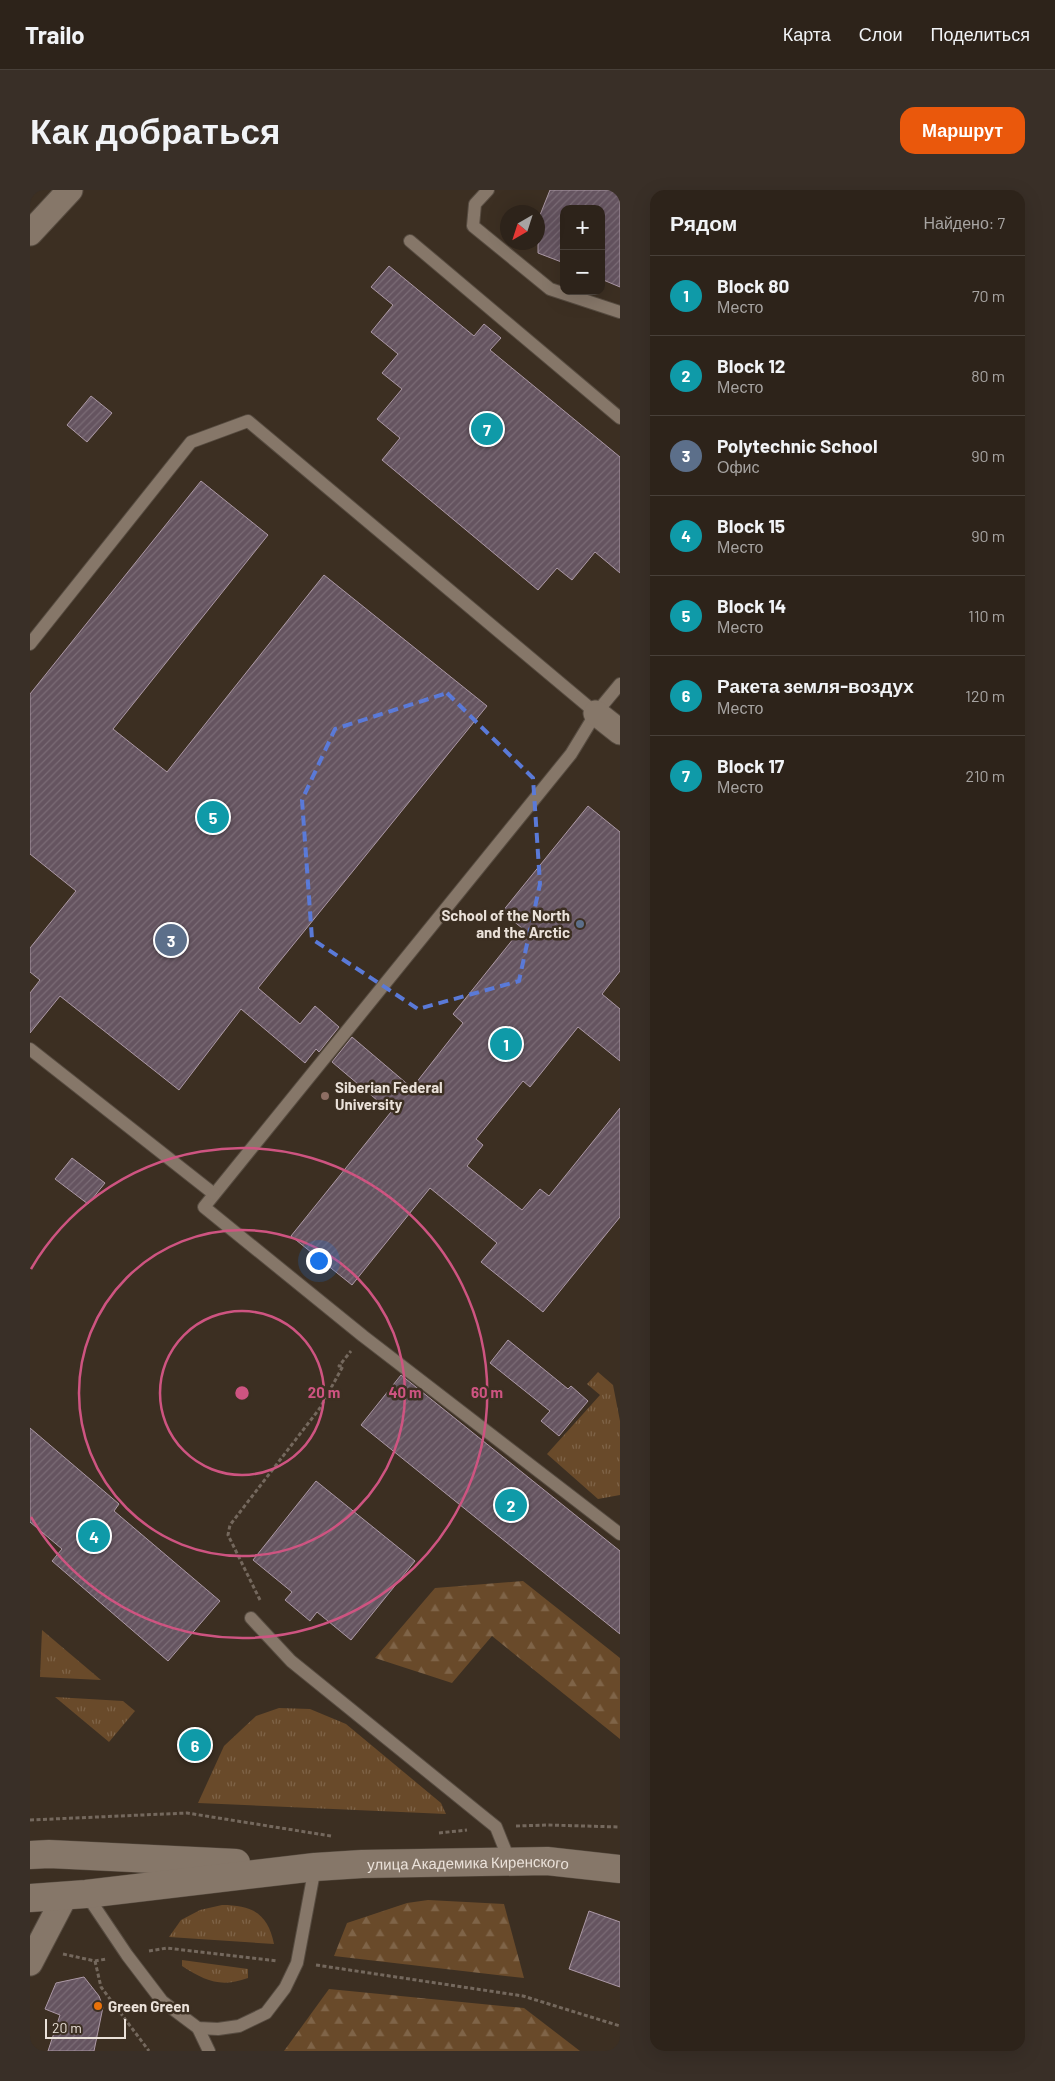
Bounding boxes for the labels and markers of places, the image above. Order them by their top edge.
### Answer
pin: 7 [471,410,503,448]
pin: 5 [197,798,229,836]
place label: School of the North and the Arctic [441,906,570,941]
marker: School of the North and the Arctic [574,918,586,930]
pin: 3 [155,921,187,959]
pin: 1 [490,1025,522,1063]
place label: Siberian Federal University [335,1078,443,1113]
marker: Siberian Federal University [319,1090,331,1102]
centre of rings [233,1384,251,1402]
pin: 2 [495,1486,527,1524]
pin: 4 [78,1517,110,1555]
pin: 6 [179,1726,211,1764]
place label: Green Green [108,1997,190,2015]
marker: Green Green [92,2000,104,2012]

